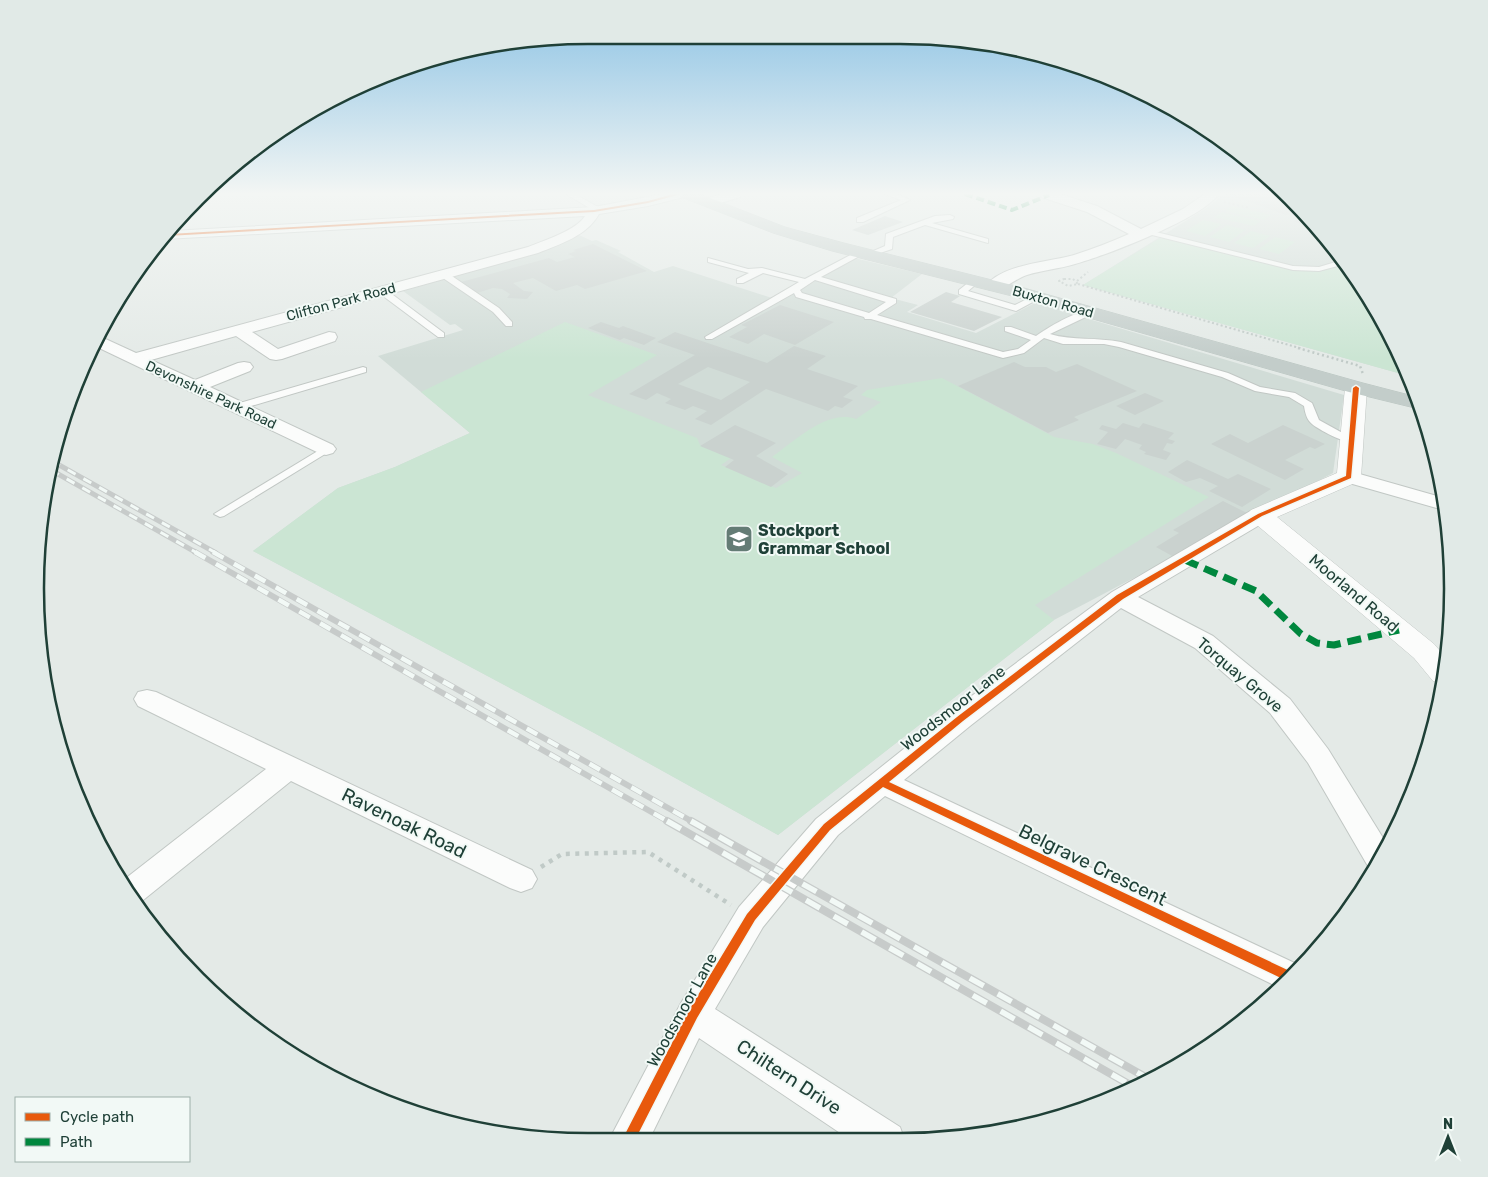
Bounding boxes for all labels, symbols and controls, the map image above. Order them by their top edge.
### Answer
street label: Clifton Park Road [284,279,398,325]
street label: Buxton Road [1010,282,1096,322]
street label: Devonshire Park Road [143,357,279,433]
place label: Stockport Grammar School [758,521,890,558]
school or university icon: Stockport Grammar School [724,524,754,554]
street label: Moorland Road [1305,550,1403,636]
street label: Torquay Grove [1193,634,1287,716]
street label: Woodsmoor Lane [897,661,1009,755]
street label: Ravenoak Road [338,783,470,863]
street label: Belgrave Crescent [1015,819,1171,911]
street label: Woodsmoor Lane [643,950,721,1070]
street label: Chiltern Drive [732,1035,846,1119]
legend [15,1097,190,1162]
text: Cycle path [60,1108,134,1126]
north arrow [1423,1112,1473,1162]
text: N [1443,1116,1453,1133]
text: Path [60,1133,93,1151]

